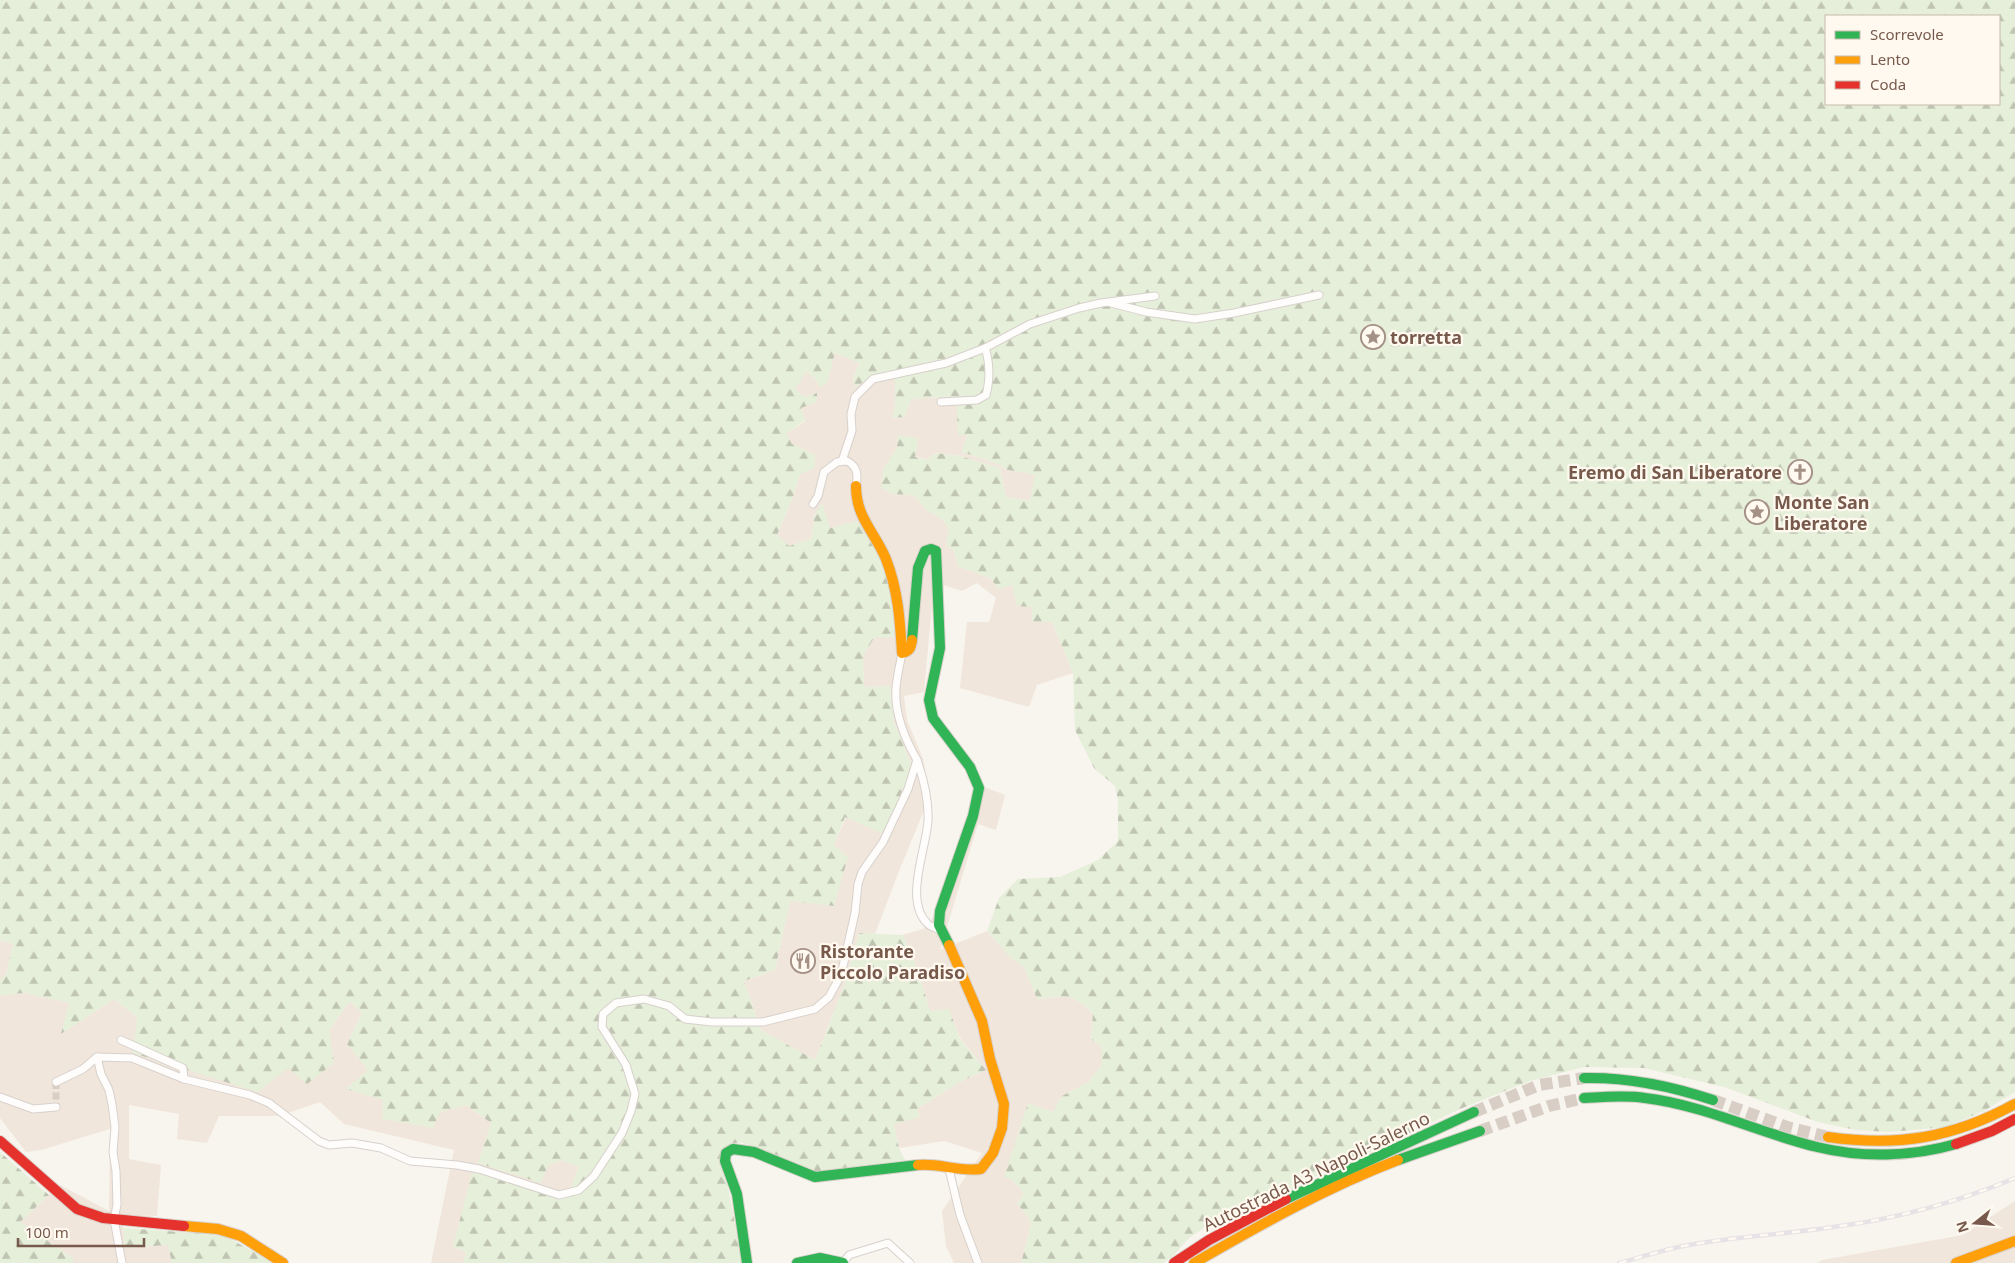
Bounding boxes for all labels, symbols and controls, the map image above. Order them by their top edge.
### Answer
legend [1825,15,2000,105]
text: Scorrevole [1870,24,1944,44]
text: Lento [1870,49,1910,69]
text: Coda [1870,74,1906,94]
place icon: torretta [1360,324,1386,350]
place label: torretta [1390,325,1462,349]
church icon: Eremo di San Liberatore [1787,459,1813,485]
place label: Eremo di San Liberatore [1568,460,1782,484]
place label: Monte San Liberatore [1774,490,1870,535]
place icon: Monte San Liberatore [1744,499,1770,525]
place label: Ristorante Piccolo Paradiso [820,939,965,984]
restaurant icon: Ristorante Piccolo Paradiso [790,948,816,974]
street label: Autostrada A3 Napoli-Salerno [1199,1105,1433,1237]
north arrow [1950,1198,2000,1248]
scale bar [18,1216,144,1248]
text: N [1951,1219,1973,1235]
text: 100 m [25,1222,69,1242]

